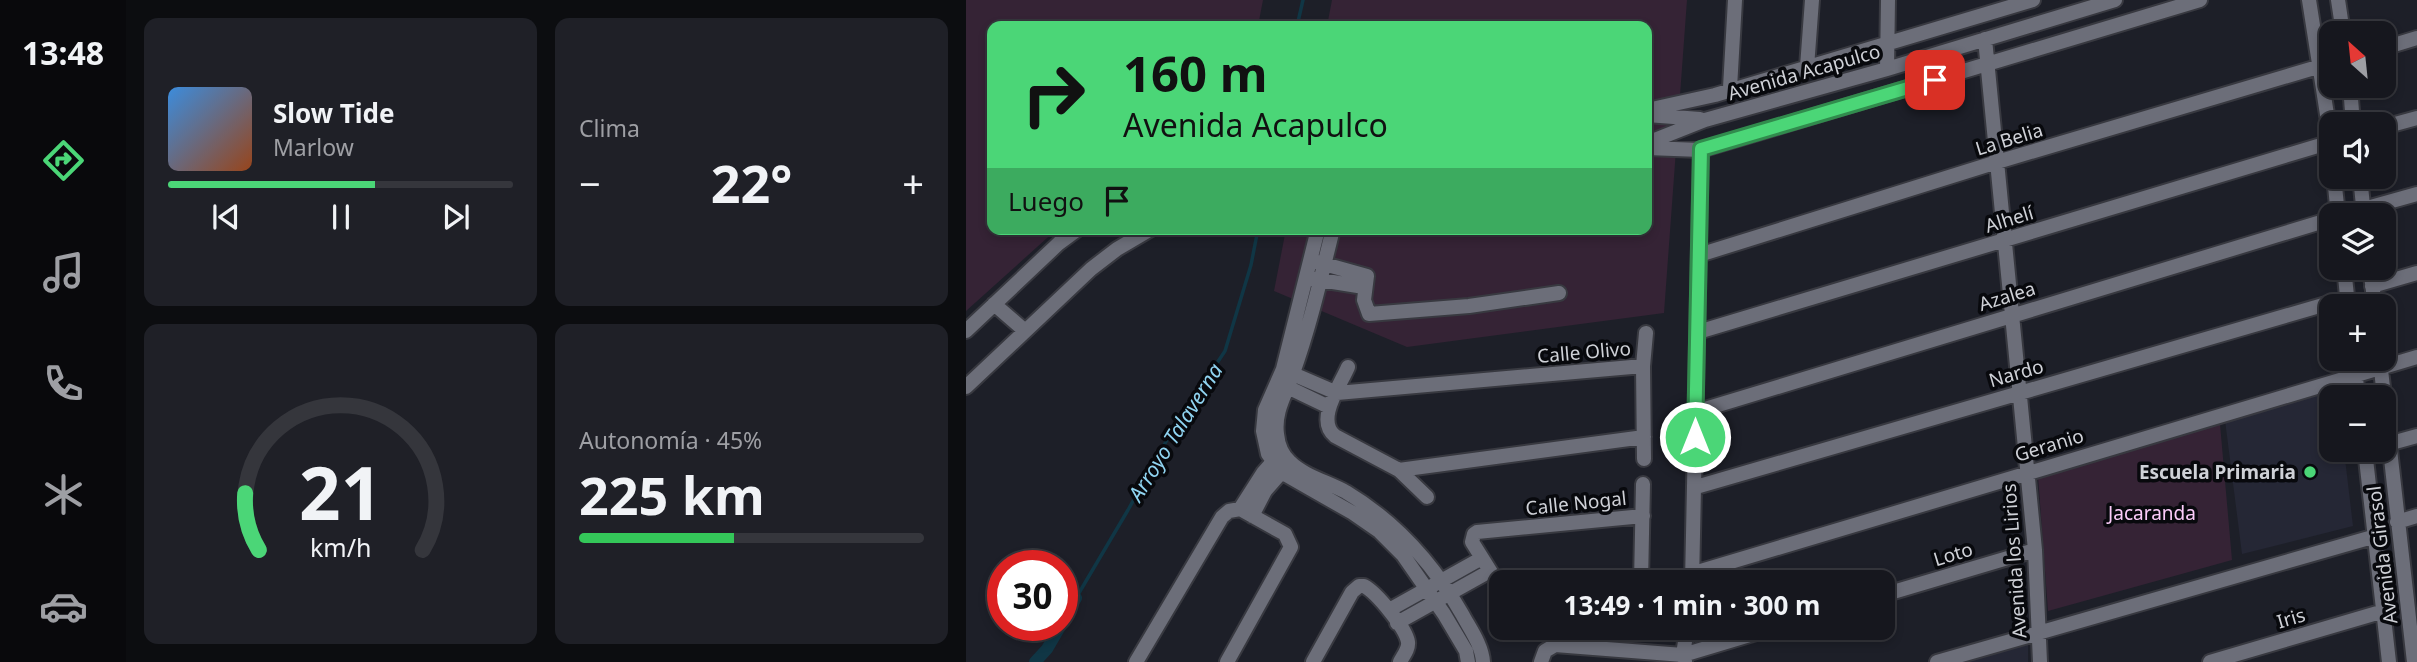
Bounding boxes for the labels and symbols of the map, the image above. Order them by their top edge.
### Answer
north arrow [2319,21,2396,98]
street label: Avenida Acapulco [1725,38,1883,106]
pin [1905,50,1965,110]
street label: La Belia [1972,116,2046,162]
street label: Alhelí [1982,199,2037,239]
street label: Azalea [1975,275,2039,317]
street label: Calle Olivo [1536,335,1632,369]
street label: Nardo [1986,353,2046,393]
water label: Arroyo Talaverna [1120,358,1229,508]
position arrow [1658,400,1732,474]
street label: Geranio [2011,422,2087,468]
place label: Escuela Primaria [2139,459,2296,485]
marker: Escuela Primaria [2302,464,2318,480]
street label: Avenida los Lirios [1996,483,2032,639]
street label: Calle Nogal [1524,485,1628,521]
street label: Avenida Girasol [2361,485,2403,625]
park label: Jacaranda [2106,500,2196,526]
street label: Loto [1930,536,1976,572]
speed limit sign: 30 [987,550,1078,641]
street label: Iris [2274,602,2308,634]

